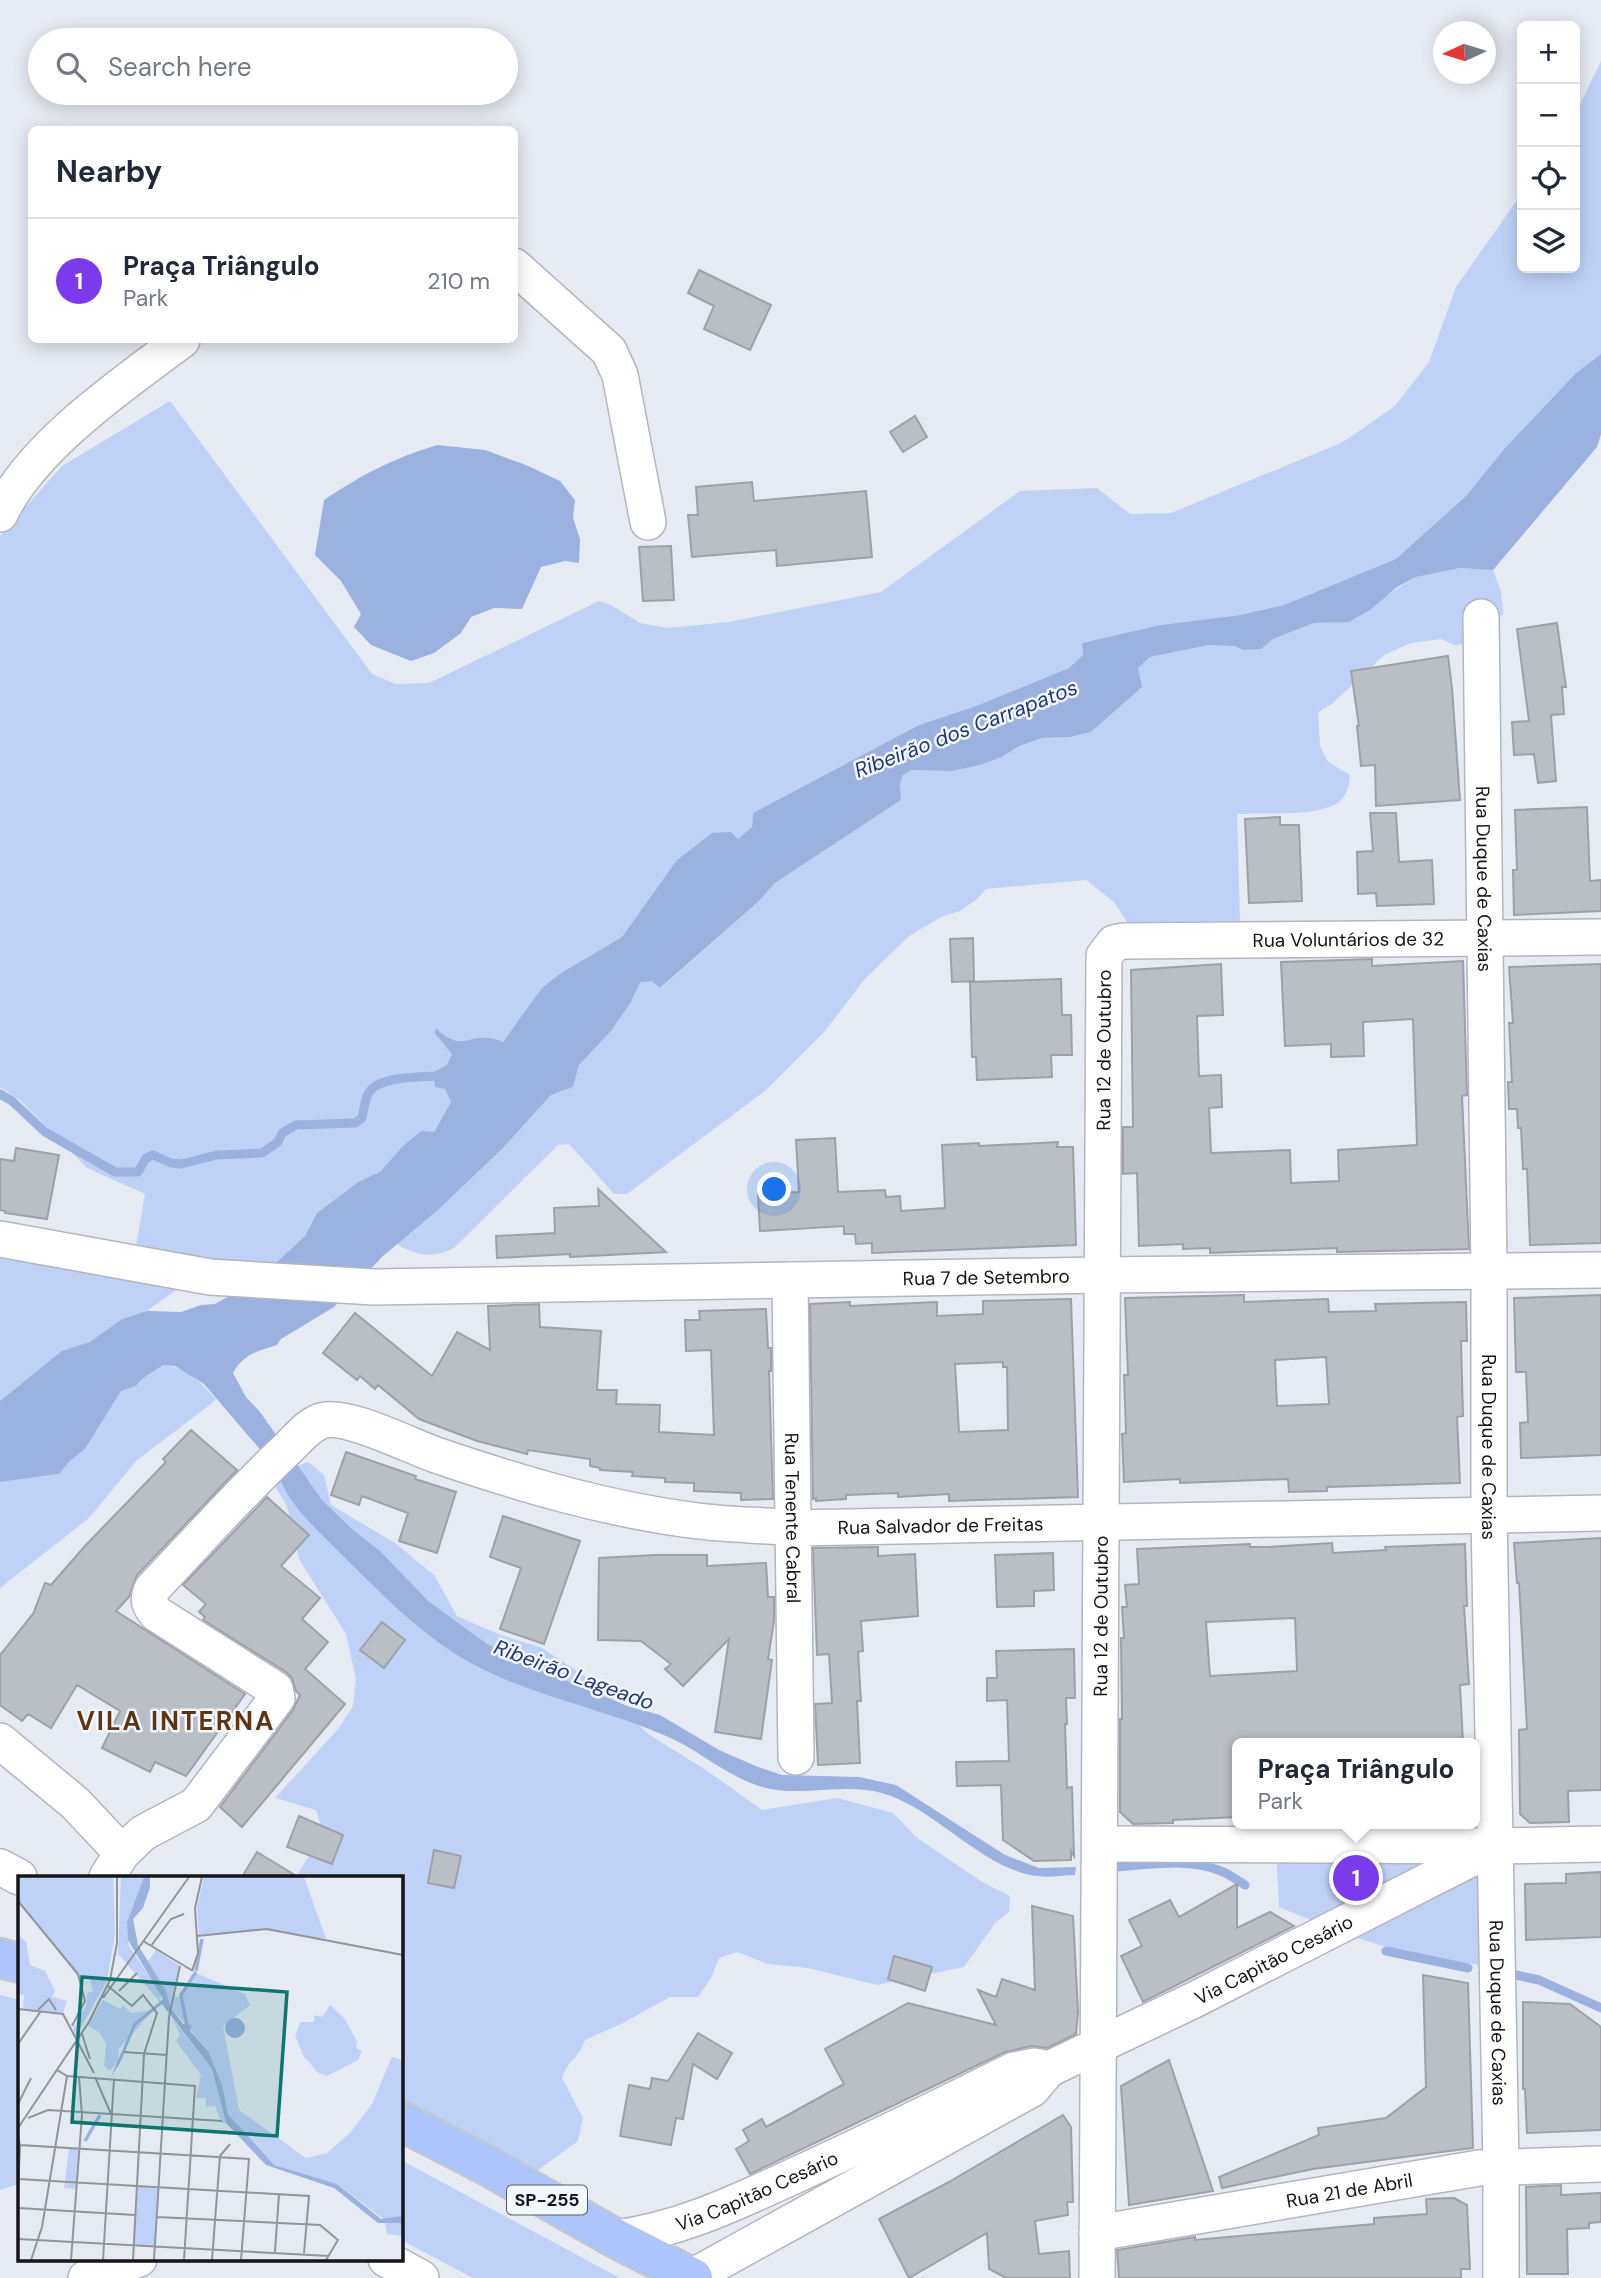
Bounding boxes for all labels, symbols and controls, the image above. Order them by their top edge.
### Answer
north arrow [1433,21,1496,84]
map controls [1517,21,1580,273]
button: + [1517,21,1580,84]
search box [28,28,518,105]
icon: search [52,48,90,86]
text: Search here [108,50,251,84]
button: − [1517,84,1580,147]
button: locate [1517,147,1580,210]
text: Nearby [56,152,162,191]
button: layers [1517,210,1580,273]
text: Praça Triângulo [123,249,320,283]
text: 1 [75,266,83,296]
text: 210 m [427,266,490,296]
text: Park [123,283,168,313]
water label: Ribeirão dos Carrapatos [850,673,1082,785]
street label: Rua Duque de Caxias [1470,786,1497,972]
street label: Rua Voluntários de 32 [1252,926,1444,953]
street label: Rua 12 de Outubro [1091,969,1117,1131]
your location [757,1172,791,1206]
street label: Rua 7 de Setembro [903,1264,1070,1291]
street label: Rua Duque de Caxias [1476,1354,1501,1540]
street label: Rua Tenente Cabral [779,1433,806,1603]
street label: Rua Salvador de Freitas [838,1511,1044,1540]
street label: Rua 12 de Outubro [1088,1535,1114,1697]
water label: Ribeirão Lageado [490,1633,658,1717]
district label: VILA INTERNA [77,1704,275,1738]
popup [1232,1738,1480,1829]
text: Praça Triângulo [1258,1752,1454,1786]
text: Park [1258,1786,1303,1816]
pin: 1 [1333,1852,1379,1904]
inset map [18,1876,402,2260]
street label: Via Capitão Cesário [1191,1909,1357,2011]
street label: Rua Duque de Caxias [1483,1920,1512,2106]
street label: Via Capitão Cesário [673,2145,842,2237]
street label: Rua 21 de Abril [1284,2168,1415,2214]
road number: SP-255 [507,2186,587,2214]

